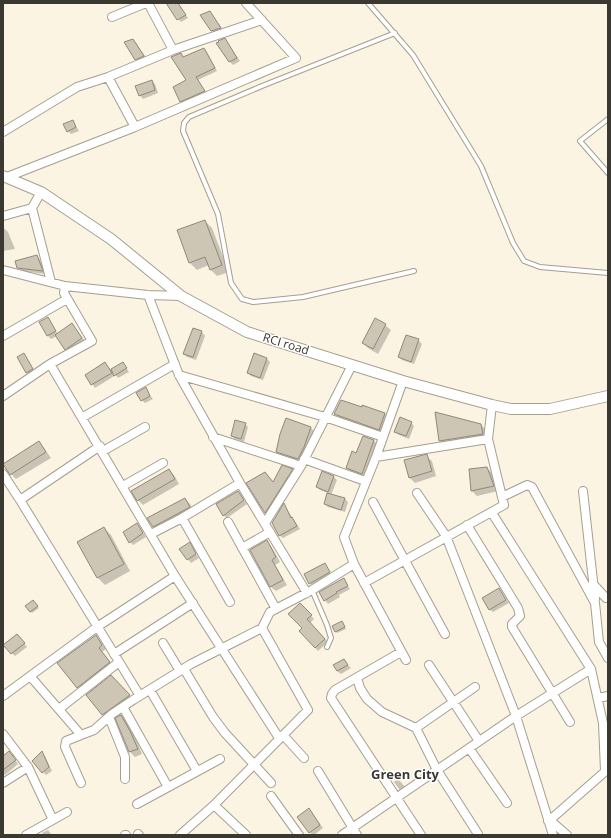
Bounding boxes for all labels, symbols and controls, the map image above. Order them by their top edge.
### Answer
street label: RCI road [261,328,311,359]
district label: Green City [371,765,440,783]

